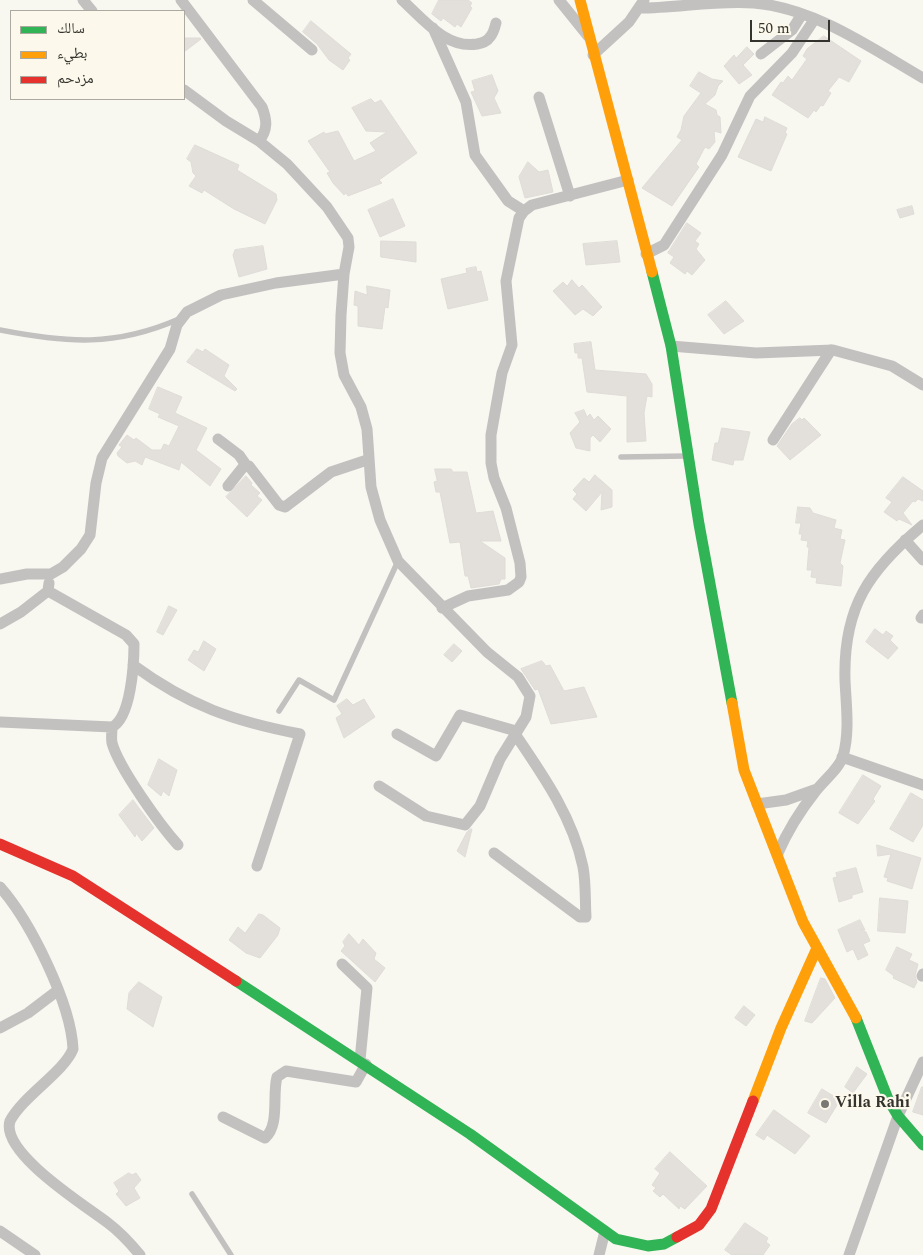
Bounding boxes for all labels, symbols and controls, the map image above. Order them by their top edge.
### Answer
legend [10,10,185,100]
scale bar [753,10,833,42]
text: سالك [57,17,85,40]
text: 50 m [758,17,790,40]
text: بطيء [57,42,87,65]
text: مزدحم [57,67,94,90]
place label: Villa Rahi [835,1094,910,1114]
marker: Villa Rahi [819,1098,831,1110]

